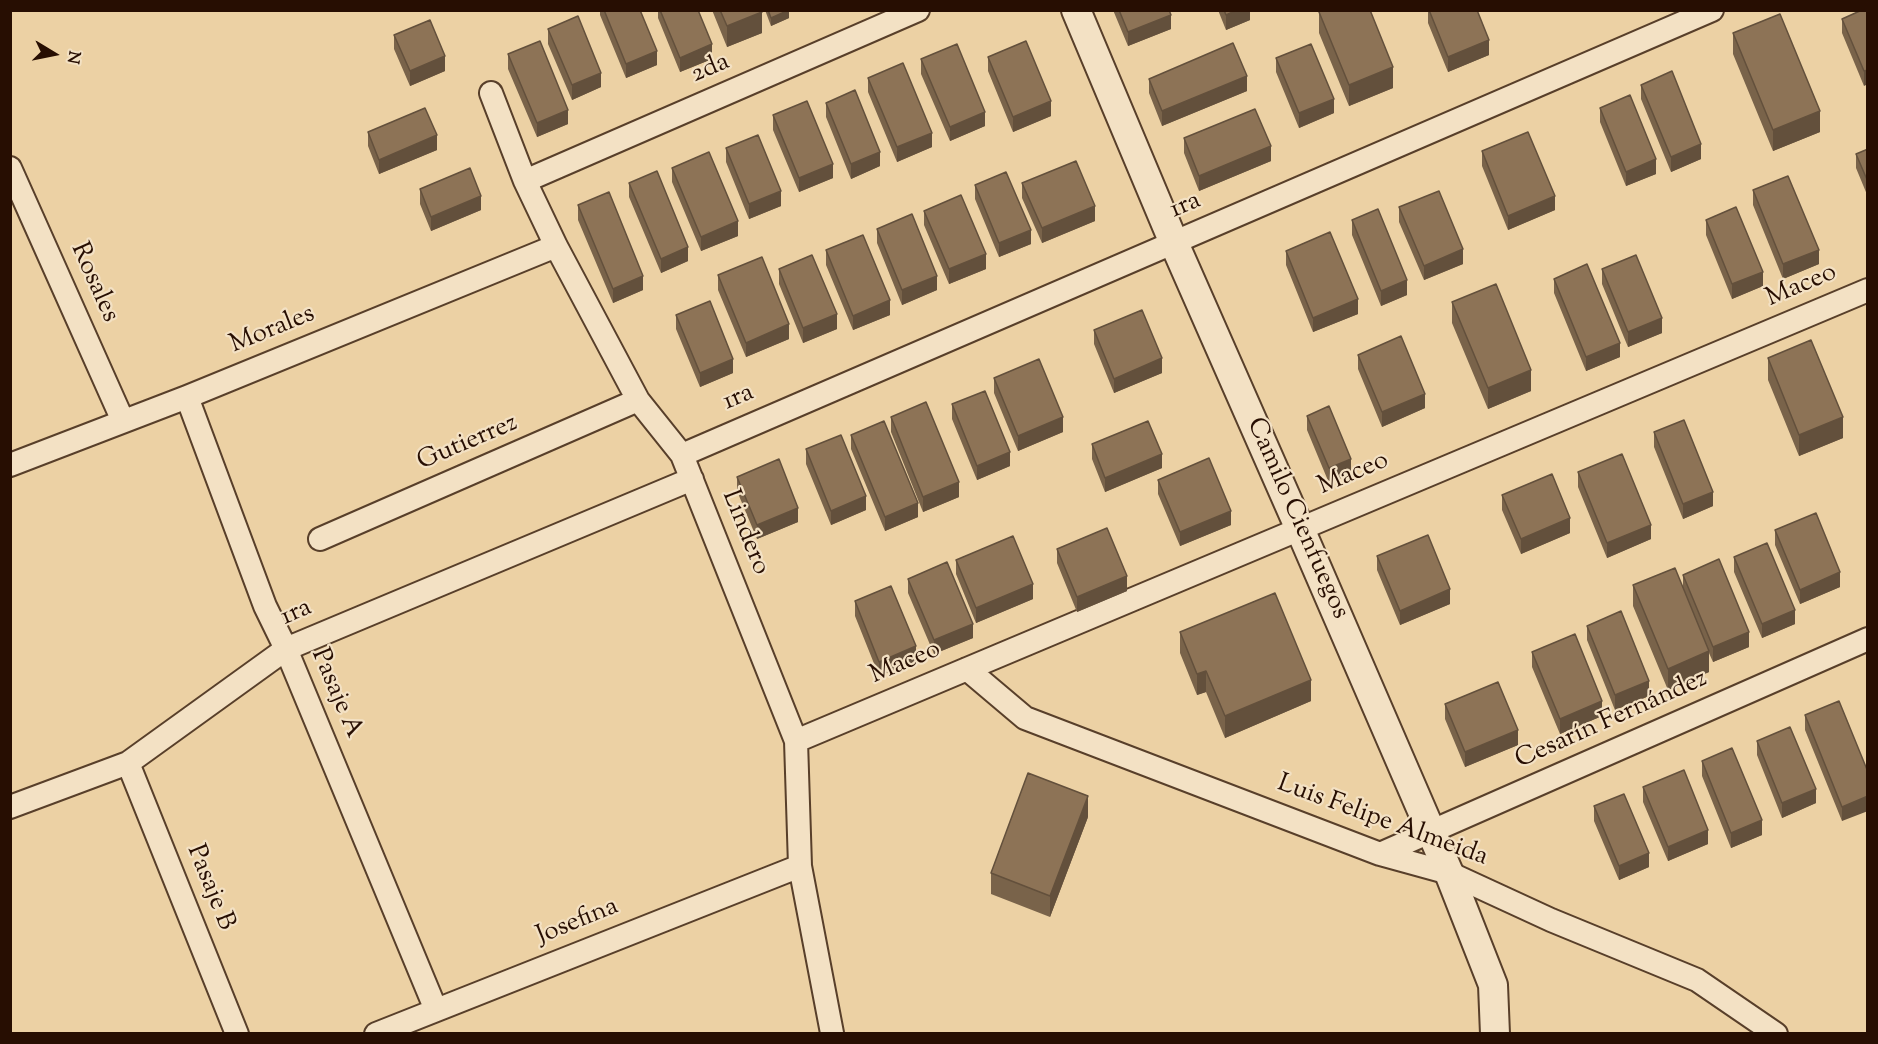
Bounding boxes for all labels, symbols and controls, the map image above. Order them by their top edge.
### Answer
north arrow [24,24,84,84]
street label: 2da [687,48,735,92]
text: N [60,49,85,66]
street label: 1ra [1166,187,1206,227]
street label: Rosales [62,238,124,328]
street label: Maceo [1762,258,1842,316]
street label: Morales [226,300,320,362]
street label: 1ra [719,379,759,419]
street label: Gutierrez [413,409,523,479]
street label: Camilo Cienfuegos [1238,414,1354,624]
street label: Maceo [1314,446,1394,504]
street label: Lindero [713,486,775,580]
street label: 1ra [277,594,317,634]
street label: Maceo [866,635,946,693]
street label: Pasaje A [302,645,368,743]
street label: Cesarín Fernández [1511,665,1713,777]
street label: Luis Felipe Almeida [1272,769,1492,875]
street label: Pasaje B [178,841,240,935]
street label: Josefina [532,893,624,953]

